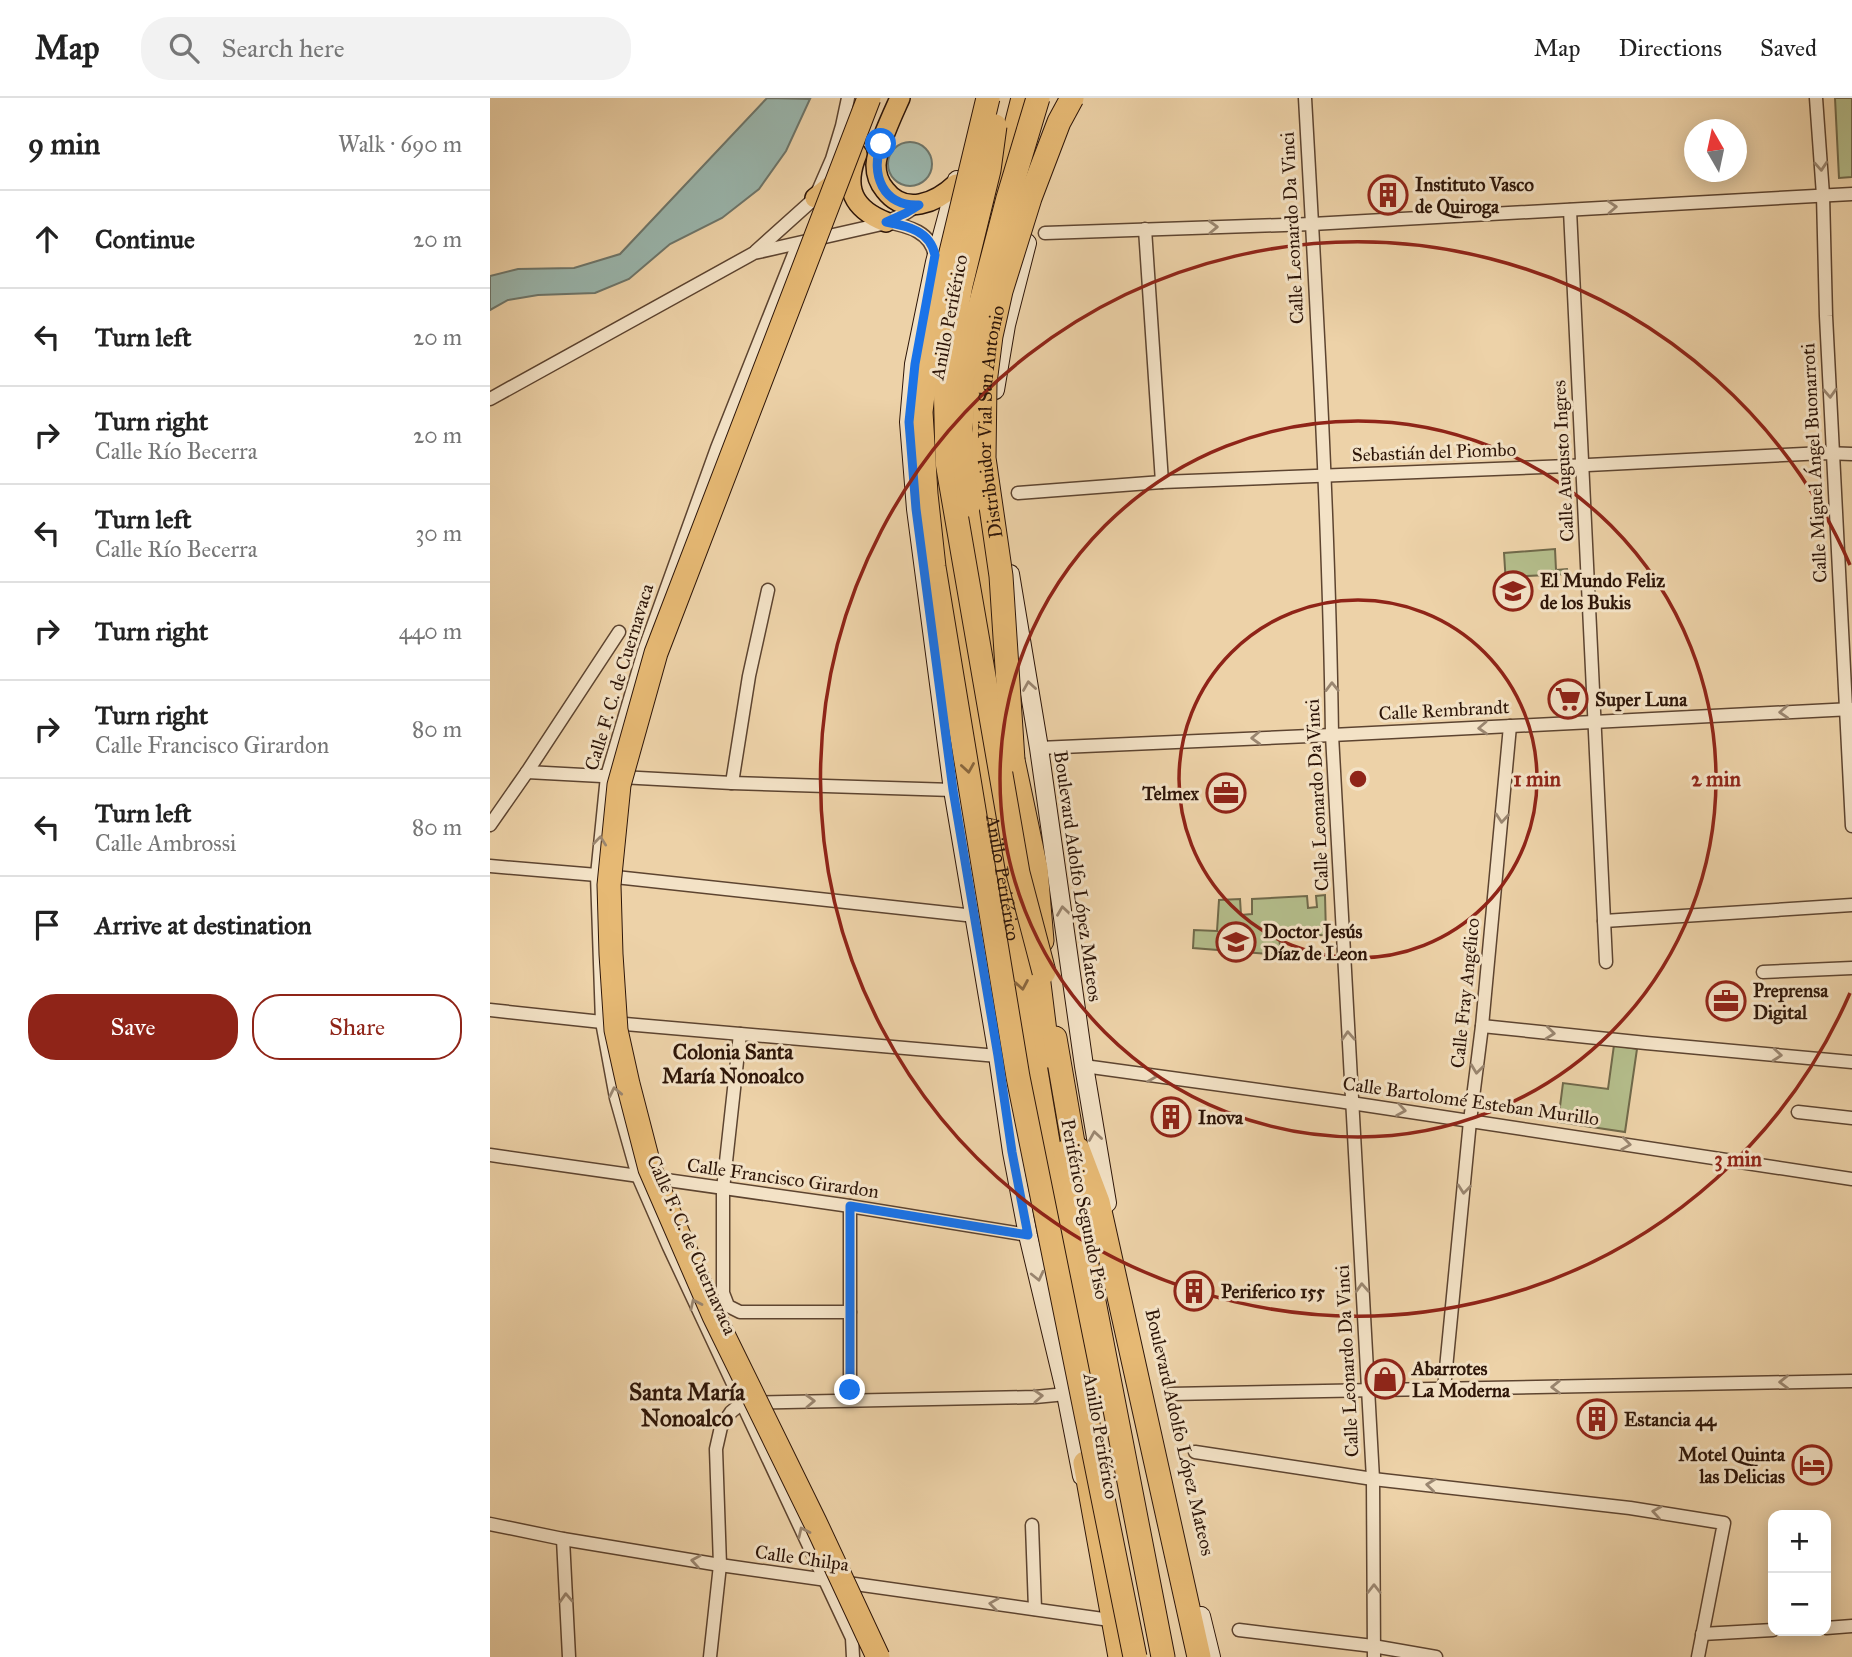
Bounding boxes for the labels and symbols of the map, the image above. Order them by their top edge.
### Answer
north arrow [1684,119,1747,182]
route start [865,128,896,159]
street label: Calle Leonardo Da Vinci [1275,131,1309,325]
one-way arrow [1813,161,1828,172]
place label: Instituto Vasco de Quiroga [1415,173,1534,219]
building icon: Instituto Vasco de Quiroga [1367,174,1409,216]
one-way arrow [1607,200,1618,215]
one-way arrow [1208,220,1219,235]
street label: Anillo Periférico [925,252,972,383]
street label: Distribuidor Vial San Antonio [972,303,1009,540]
street label: Calle Miguel Ángel Buonarroti [1795,343,1833,583]
street label: Calle Augusto Ingres [1547,380,1580,542]
one-way arrow [1822,388,1837,399]
street label: Sebastián del Piombo [1351,438,1517,466]
place label: El Mundo Feliz de los Bukis [1540,569,1665,614]
school or university icon: El Mundo Feliz de los Bukis [1492,570,1534,612]
street label: Calle F. C. de Cuernavaca [580,580,659,773]
supermarket icon: Super Luna [1547,678,1589,720]
one-way arrow [1022,680,1037,692]
one-way arrow [1324,681,1339,692]
place label: Super Luna [1595,688,1688,712]
street label: Calle Rembrandt [1378,695,1510,725]
street label: Calle Leonardo Da Vinci [1300,698,1334,892]
one-way arrow [1778,705,1789,720]
one-way arrow [1477,720,1488,735]
one-way arrow [1250,731,1261,746]
street label: Boulevard Adolfo López Mateos [1049,749,1107,1003]
one-way arrow [960,762,975,774]
text: 1 min [1513,766,1561,792]
text: 2 min [1691,766,1741,792]
centre of rings [1346,767,1370,791]
office icon: Telmex [1205,772,1247,814]
place label: Telmex [1141,782,1200,805]
street label: Anillo Periférico [981,812,1025,943]
one-way arrow [1495,813,1510,824]
one-way arrow [592,835,607,846]
one-way arrow [1056,905,1071,917]
street label: Calle Fray Angélico [1446,916,1485,1069]
place label: Doctor Jesús Díaz de Leon [1263,920,1368,965]
school or university icon: Doctor Jesús Díaz de Leon [1215,921,1257,963]
one-way arrow [1013,979,1028,991]
place label: Preprensa Digital [1753,979,1829,1025]
office icon: Preprensa Digital [1705,980,1747,1022]
one-way arrow [1545,1025,1556,1040]
one-way arrow [1341,1031,1356,1042]
district label: Colonia Santa María Nonoalco [662,1039,804,1089]
one-way arrow [1772,1047,1783,1062]
one-way arrow [1469,1063,1484,1075]
one-way arrow [1146,1068,1158,1083]
street label: Calle Bartolomé Esteban Murillo [1341,1072,1601,1130]
one-way arrow [608,1086,623,1098]
building icon: Inova [1150,1096,1192,1138]
one-way arrow [1395,1102,1407,1117]
place label: Inova [1198,1106,1244,1129]
street label: Periférico Segundo Piso [1055,1117,1114,1302]
one-way arrow [1088,1130,1103,1142]
one-way arrow [1620,1136,1632,1151]
text: 3 min [1714,1146,1762,1172]
street label: Calle F. C. de Cuernavaca [642,1152,742,1339]
street label: Calle Francisco Girardon [686,1153,880,1203]
one-way arrow [1456,1183,1471,1194]
street label: Calle Leonardo Da Vinci [1330,1264,1364,1458]
one-way arrow [1029,1270,1044,1282]
building icon: Periferico 155 [1173,1270,1215,1312]
place label: Periferico 155 [1221,1280,1325,1303]
one-way arrow [1354,1282,1369,1293]
one-way arrow [690,1299,704,1311]
street label: Boulevard Adolfo López Mateos [1140,1306,1220,1558]
place label: Abarrotes La Moderna [1410,1357,1511,1402]
shop icon: Abarrotes La Moderna [1364,1358,1406,1400]
street label: Anillo Periférico [1078,1370,1123,1501]
route end [834,1374,865,1405]
one-way arrow [1778,1374,1789,1390]
district label: Santa María Nonoalco [629,1378,746,1432]
one-way arrow [1551,1379,1562,1394]
one-way arrow [1033,1389,1044,1404]
one-way arrow [805,1393,816,1408]
building icon: Estancia 44 [1576,1398,1618,1440]
place label: Estancia 44 [1624,1408,1718,1432]
place label: Motel Quinta las Delicias [1678,1443,1786,1488]
hotel icon: Motel Quinta las Delicias [1791,1444,1833,1486]
one-way arrow [1425,1478,1436,1493]
one-way arrow [1651,1505,1663,1520]
one-way arrow [797,1527,811,1539]
street label: Calle Chilpa [754,1540,851,1576]
one-way arrow [690,1554,702,1569]
one-way arrow [1366,1583,1381,1594]
one-way arrow [559,1592,574,1603]
one-way arrow [988,1596,1000,1611]

